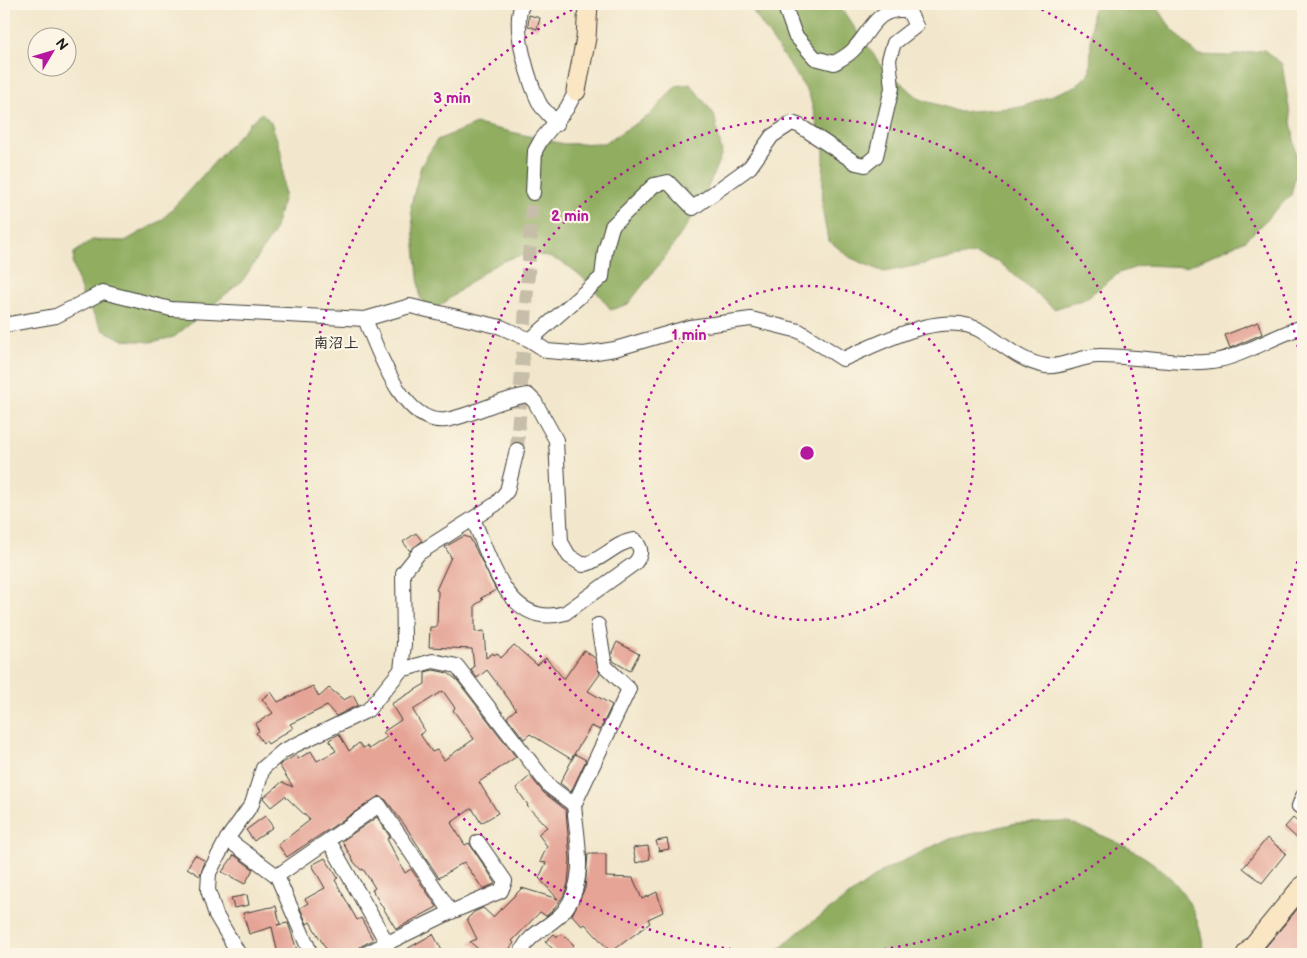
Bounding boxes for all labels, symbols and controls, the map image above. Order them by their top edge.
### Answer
north arrow [28,28,78,78]
text: N [52,35,72,54]
text: 3 min [433,89,471,108]
text: 2 min [551,207,589,226]
text: 1 min [671,326,707,345]
district label: 南沼上 [313,334,359,353]
centre of rings [798,444,816,462]

